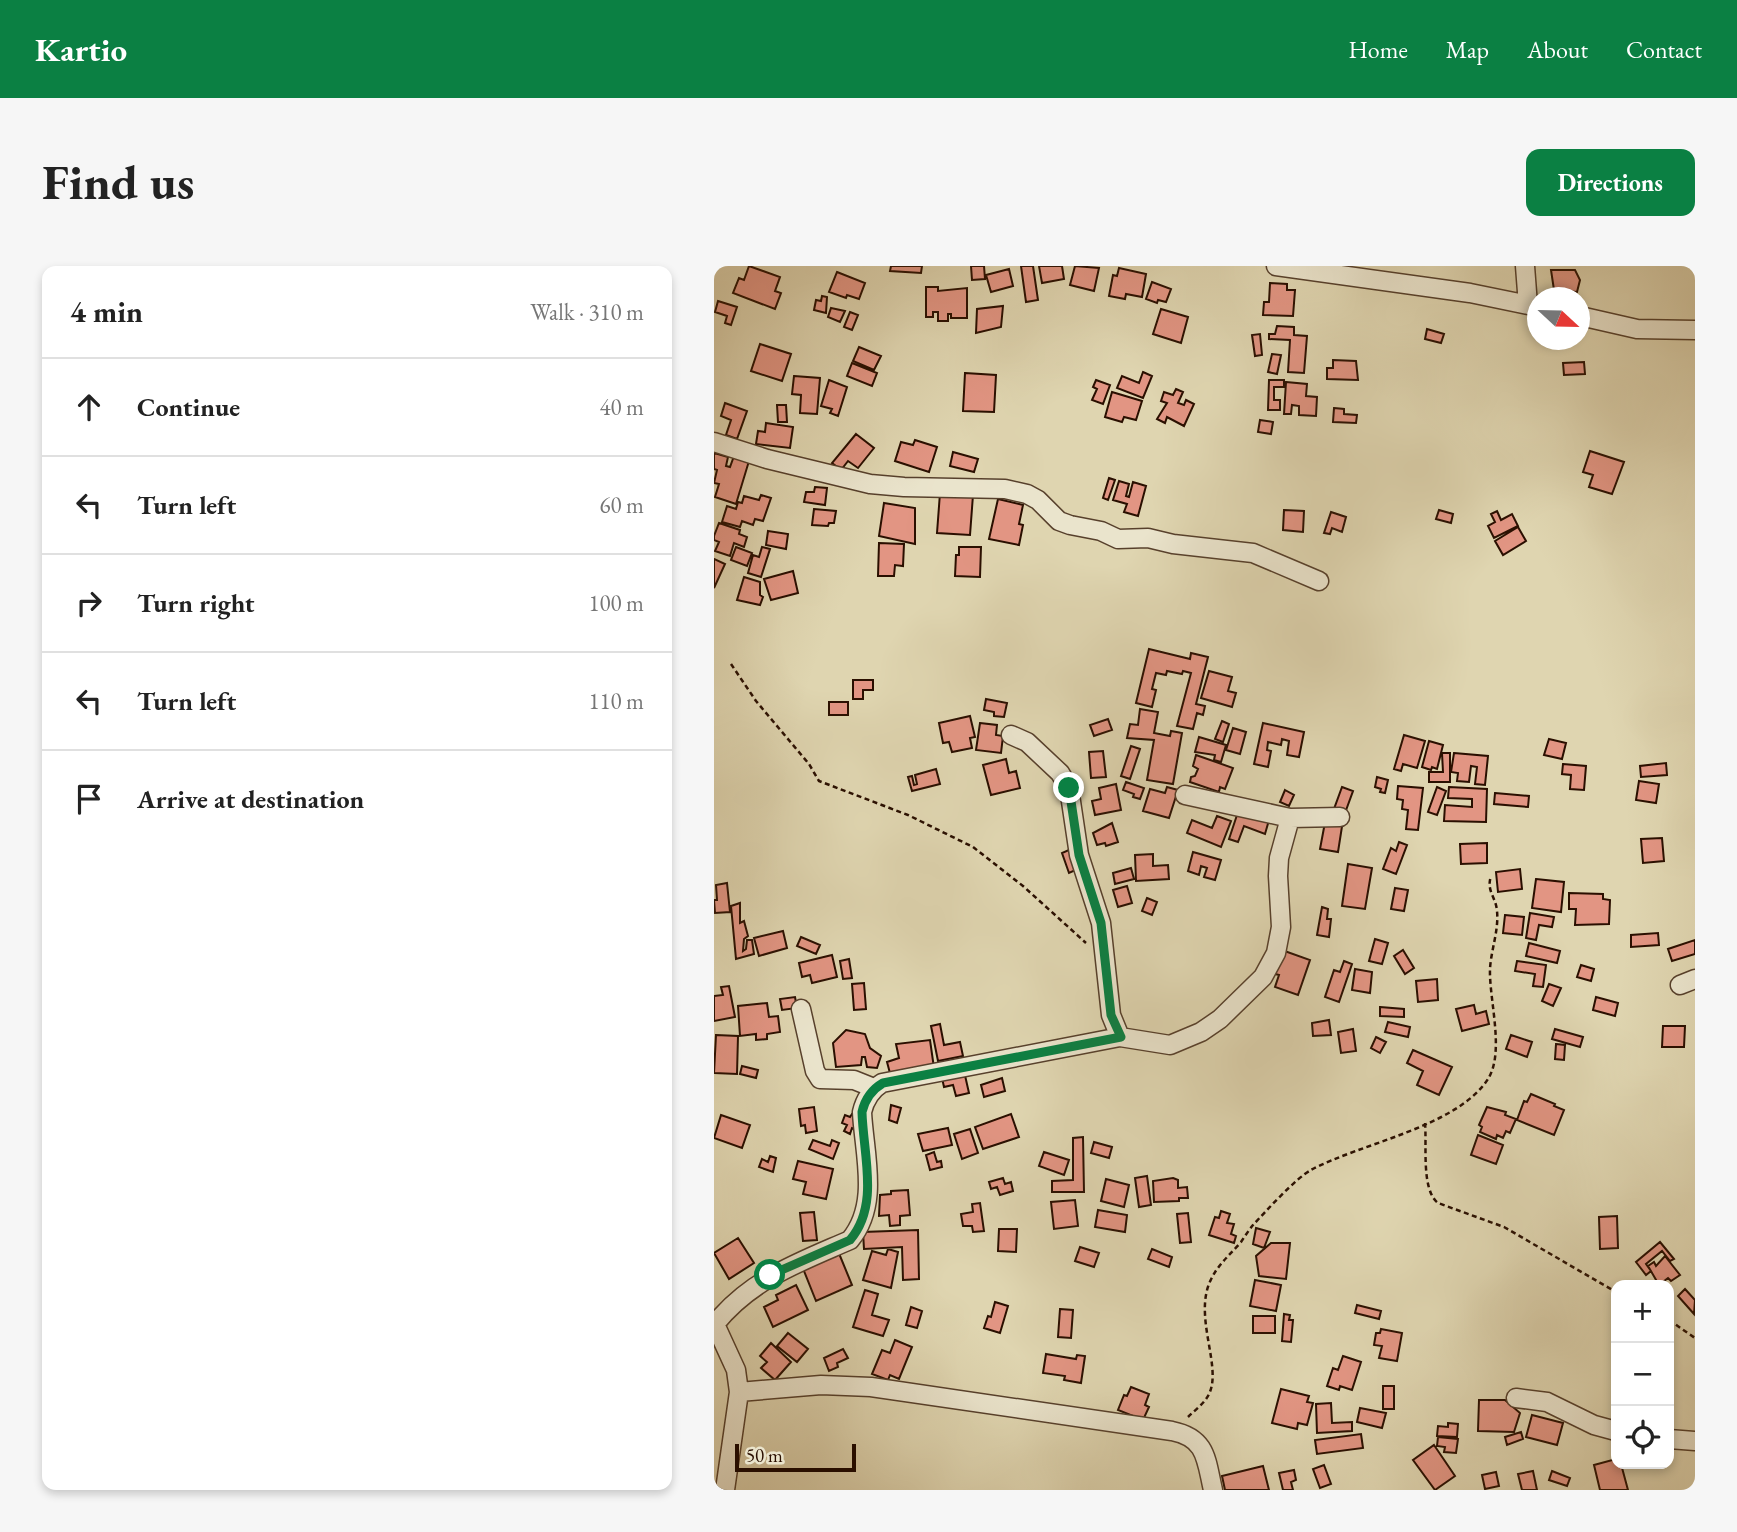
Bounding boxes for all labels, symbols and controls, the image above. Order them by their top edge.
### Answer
text: Kartio [35,28,127,71]
text: Home [1348,34,1408,65]
text: Map [1446,34,1489,65]
text: About [1527,34,1588,65]
text: Contact [1626,34,1702,65]
button: Directions [1526,149,1695,216]
text: Find us [42,150,194,214]
north arrow [1527,287,1590,350]
text: 4 min [70,292,143,331]
text: Walk · 310 m [530,297,644,327]
icon: ahead [70,388,108,426]
text: Continue [137,390,240,424]
text: 40 m [599,392,644,422]
icon: left [70,486,108,524]
text: Turn left [137,488,236,522]
text: 60 m [599,490,644,520]
icon: right [70,584,108,622]
text: Turn right [137,586,255,620]
text: 100 m [588,588,644,618]
icon: left [70,682,108,720]
text: Turn left [137,684,236,718]
text: 110 m [588,686,644,716]
route end [1053,772,1084,803]
icon: arrive [70,780,108,818]
text: Arrive at destination [137,782,364,816]
route start [754,1259,785,1290]
map controls [1611,1280,1674,1469]
button: + [1611,1280,1674,1343]
button: − [1611,1343,1674,1406]
button: locate [1611,1406,1674,1469]
scale bar [735,1441,856,1473]
text: 50 m [746,1443,783,1468]

